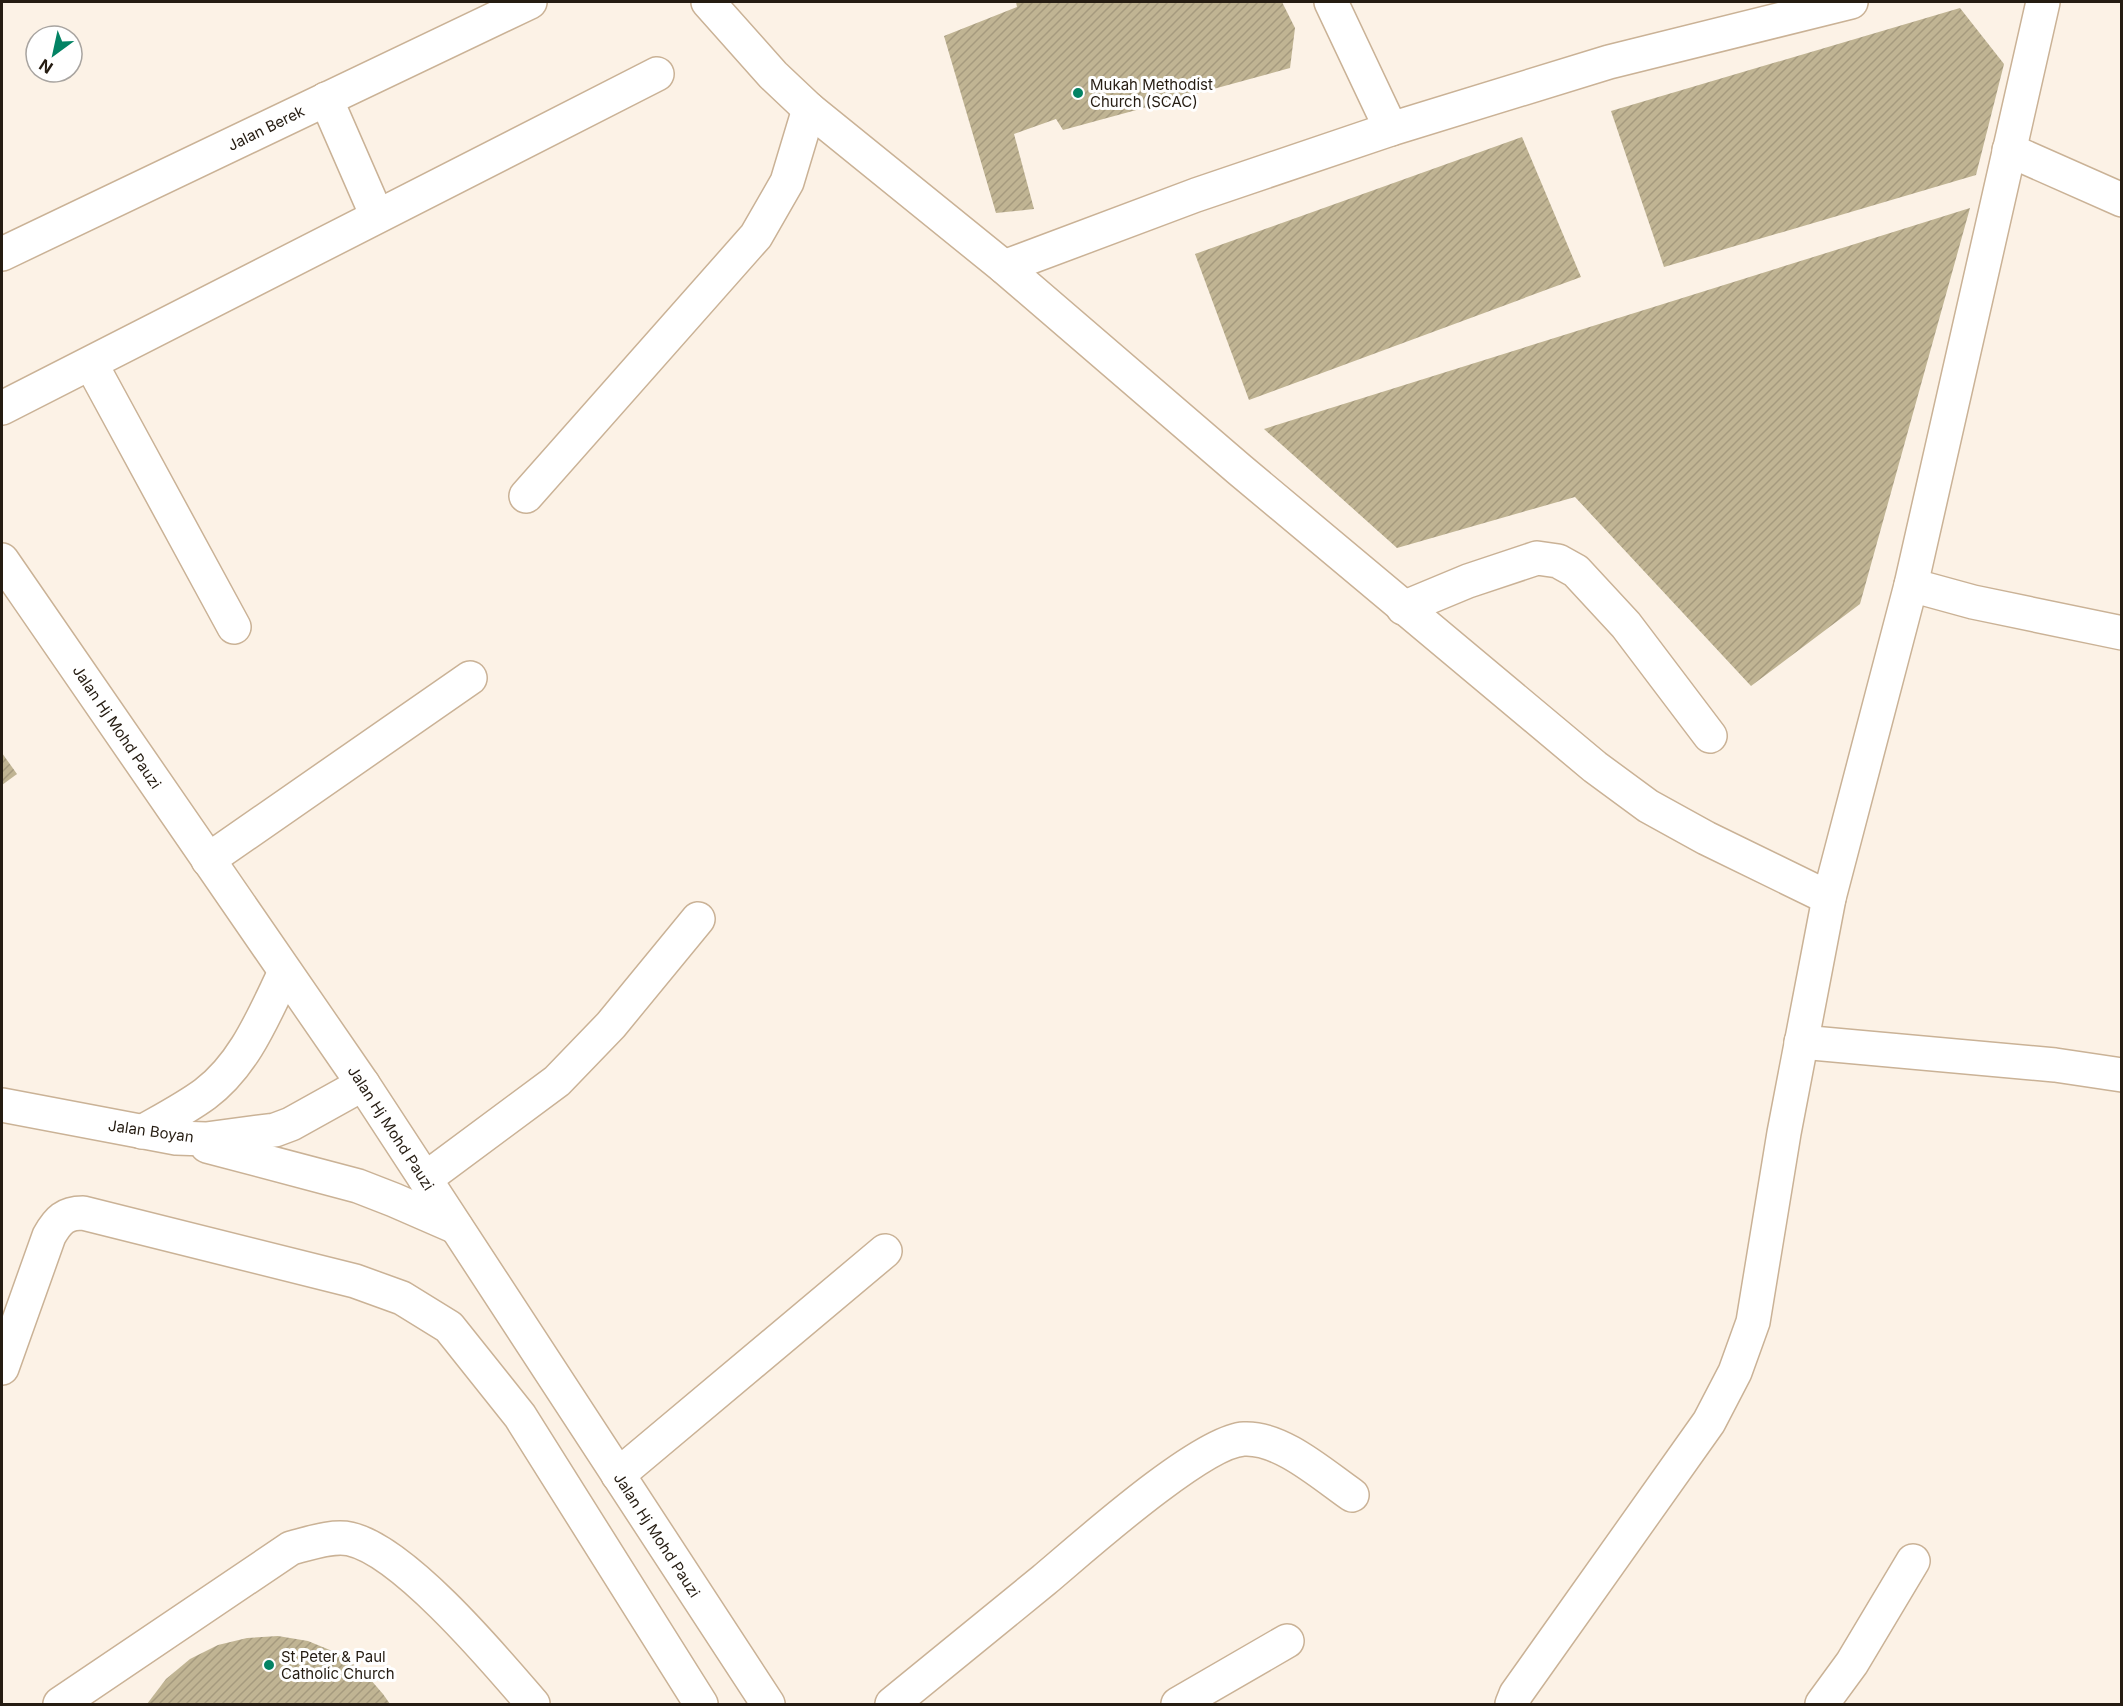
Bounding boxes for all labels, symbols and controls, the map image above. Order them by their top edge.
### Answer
north arrow [24,24,84,84]
text: N [35,55,56,78]
place label: Mukah Methodist Church (SCAC) [1090,75,1213,111]
marker: Mukah Methodist Church (SCAC) [1071,86,1085,100]
street label: Jalan Berek [225,101,308,155]
street label: Jalan Hj Mohd Pauzi [69,662,165,792]
street label: Jalan Hj Mohd Pauzi [344,1062,438,1194]
street label: Jalan Boyan [107,1116,195,1146]
street label: Jalan Hj Mohd Pauzi [610,1469,704,1601]
place label: St Peter & Paul Catholic Church [281,1647,395,1683]
marker: St Peter & Paul Catholic Church [262,1658,276,1672]

